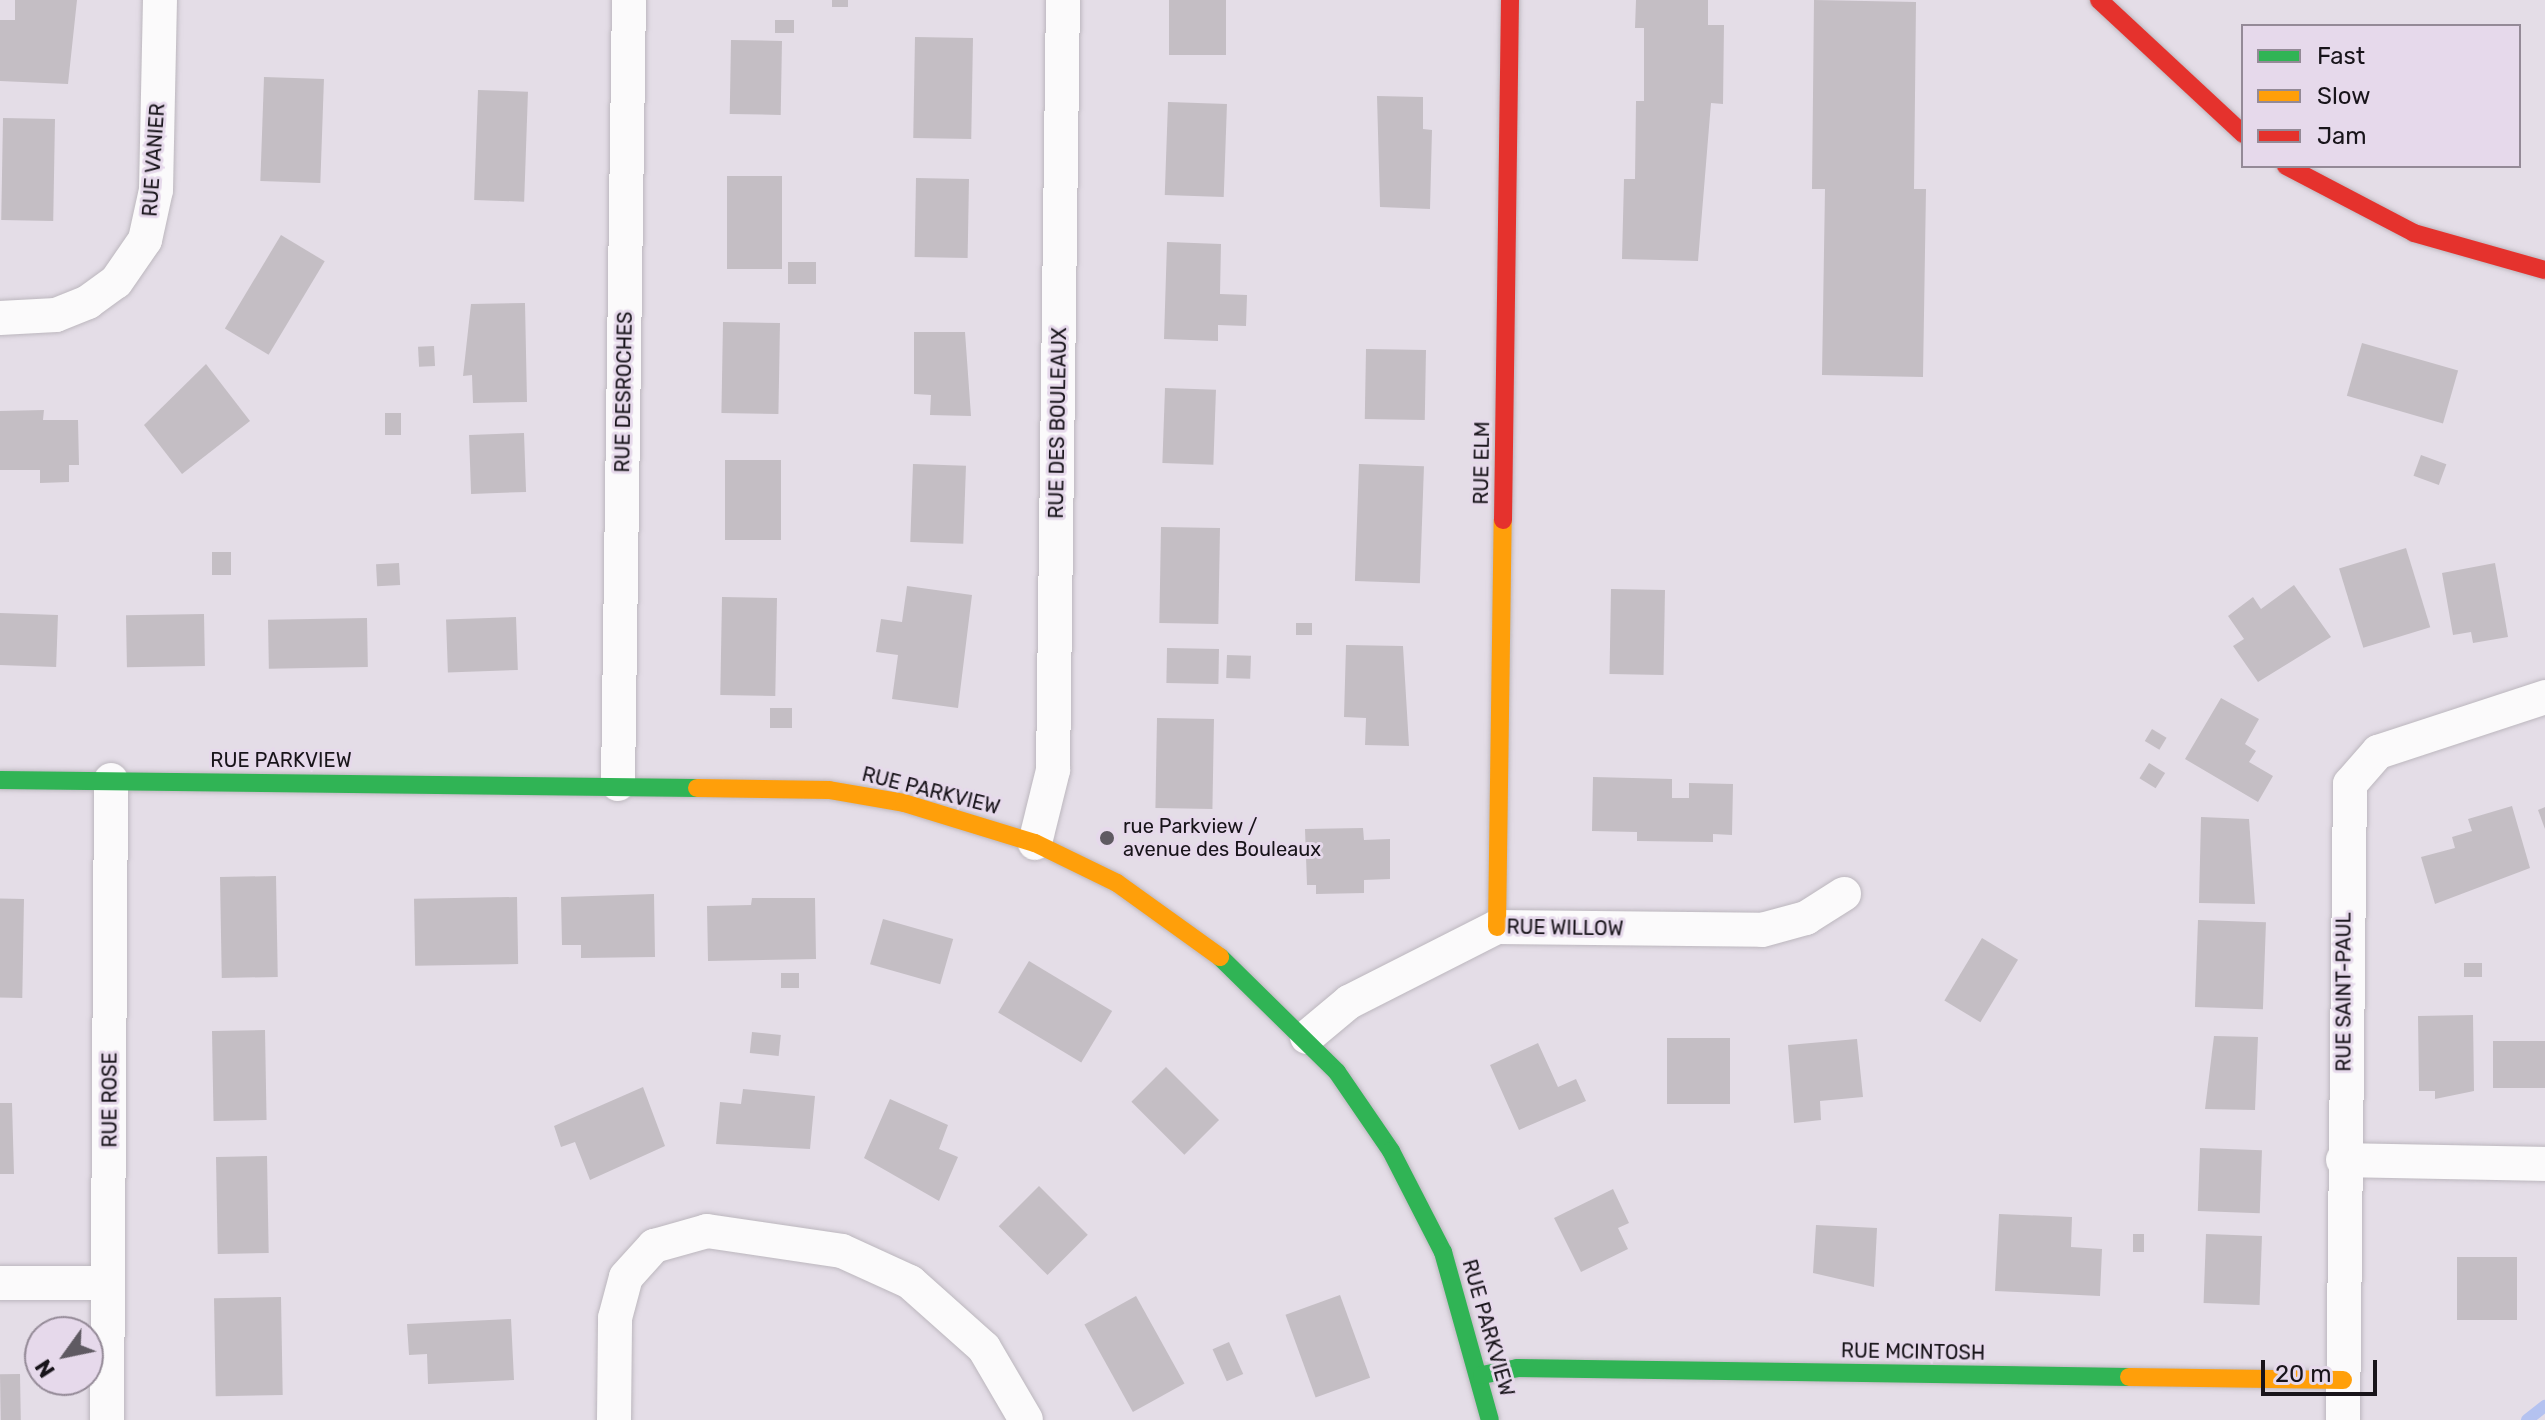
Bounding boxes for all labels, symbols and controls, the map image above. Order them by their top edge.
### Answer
legend [2241,24,2521,168]
text: Fast [2317,42,2365,70]
text: Slow [2317,82,2370,110]
street label: RUE VANIER [138,102,170,218]
text: Jam [2317,122,2367,150]
street label: RUE DESROCHES [611,311,637,473]
street label: RUE DES BOULEAUX [1044,327,1072,519]
street label: RUE ELM [1469,421,1495,505]
street label: RUE PARKVIEW [210,748,352,772]
street label: RUE PARKVIEW [860,762,1002,820]
place label: rue Parkview / avenue des Bouleaux [1123,814,1321,861]
marker: rue Parkview / avenue des Bouleaux [1098,829,1116,847]
street label: RUE SAINT-PAUL [2332,912,2356,1072]
street label: RUE WILLOW [1506,915,1624,941]
street label: RUE ROSE [98,1052,122,1148]
street label: RUE PARKVIEW [1457,1257,1519,1399]
north arrow [24,1316,104,1396]
street label: RUE MCINTOSH [1841,1339,1985,1365]
scale bar [2265,1344,2381,1394]
text: N [30,1354,61,1382]
text: 20 m [2275,1360,2332,1388]

